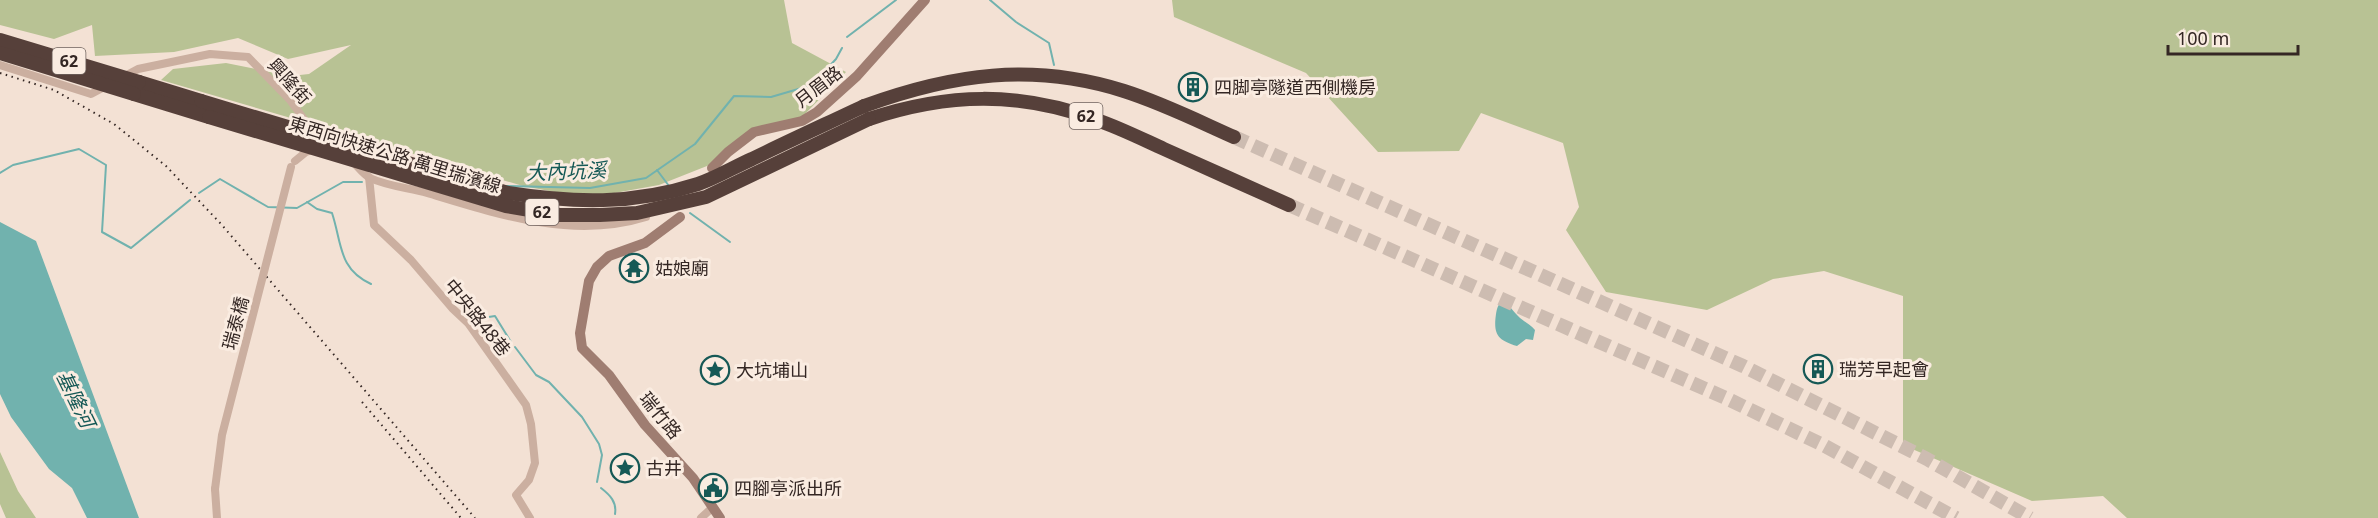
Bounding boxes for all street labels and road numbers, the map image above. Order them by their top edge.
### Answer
road number: 62 [52,48,86,74]
street label: 興隆街 [263,53,317,109]
street label: 月眉路 [789,60,847,112]
road number: 62 [1070,103,1102,129]
street label: 東西向快速公路 萬里瑞濱線 [286,110,504,198]
road number: 62 [526,199,558,225]
street label: 中央路48巷 [440,273,516,361]
street label: 瑞泰橋 [216,294,254,352]
street label: 瑞竹路 [635,386,687,444]

